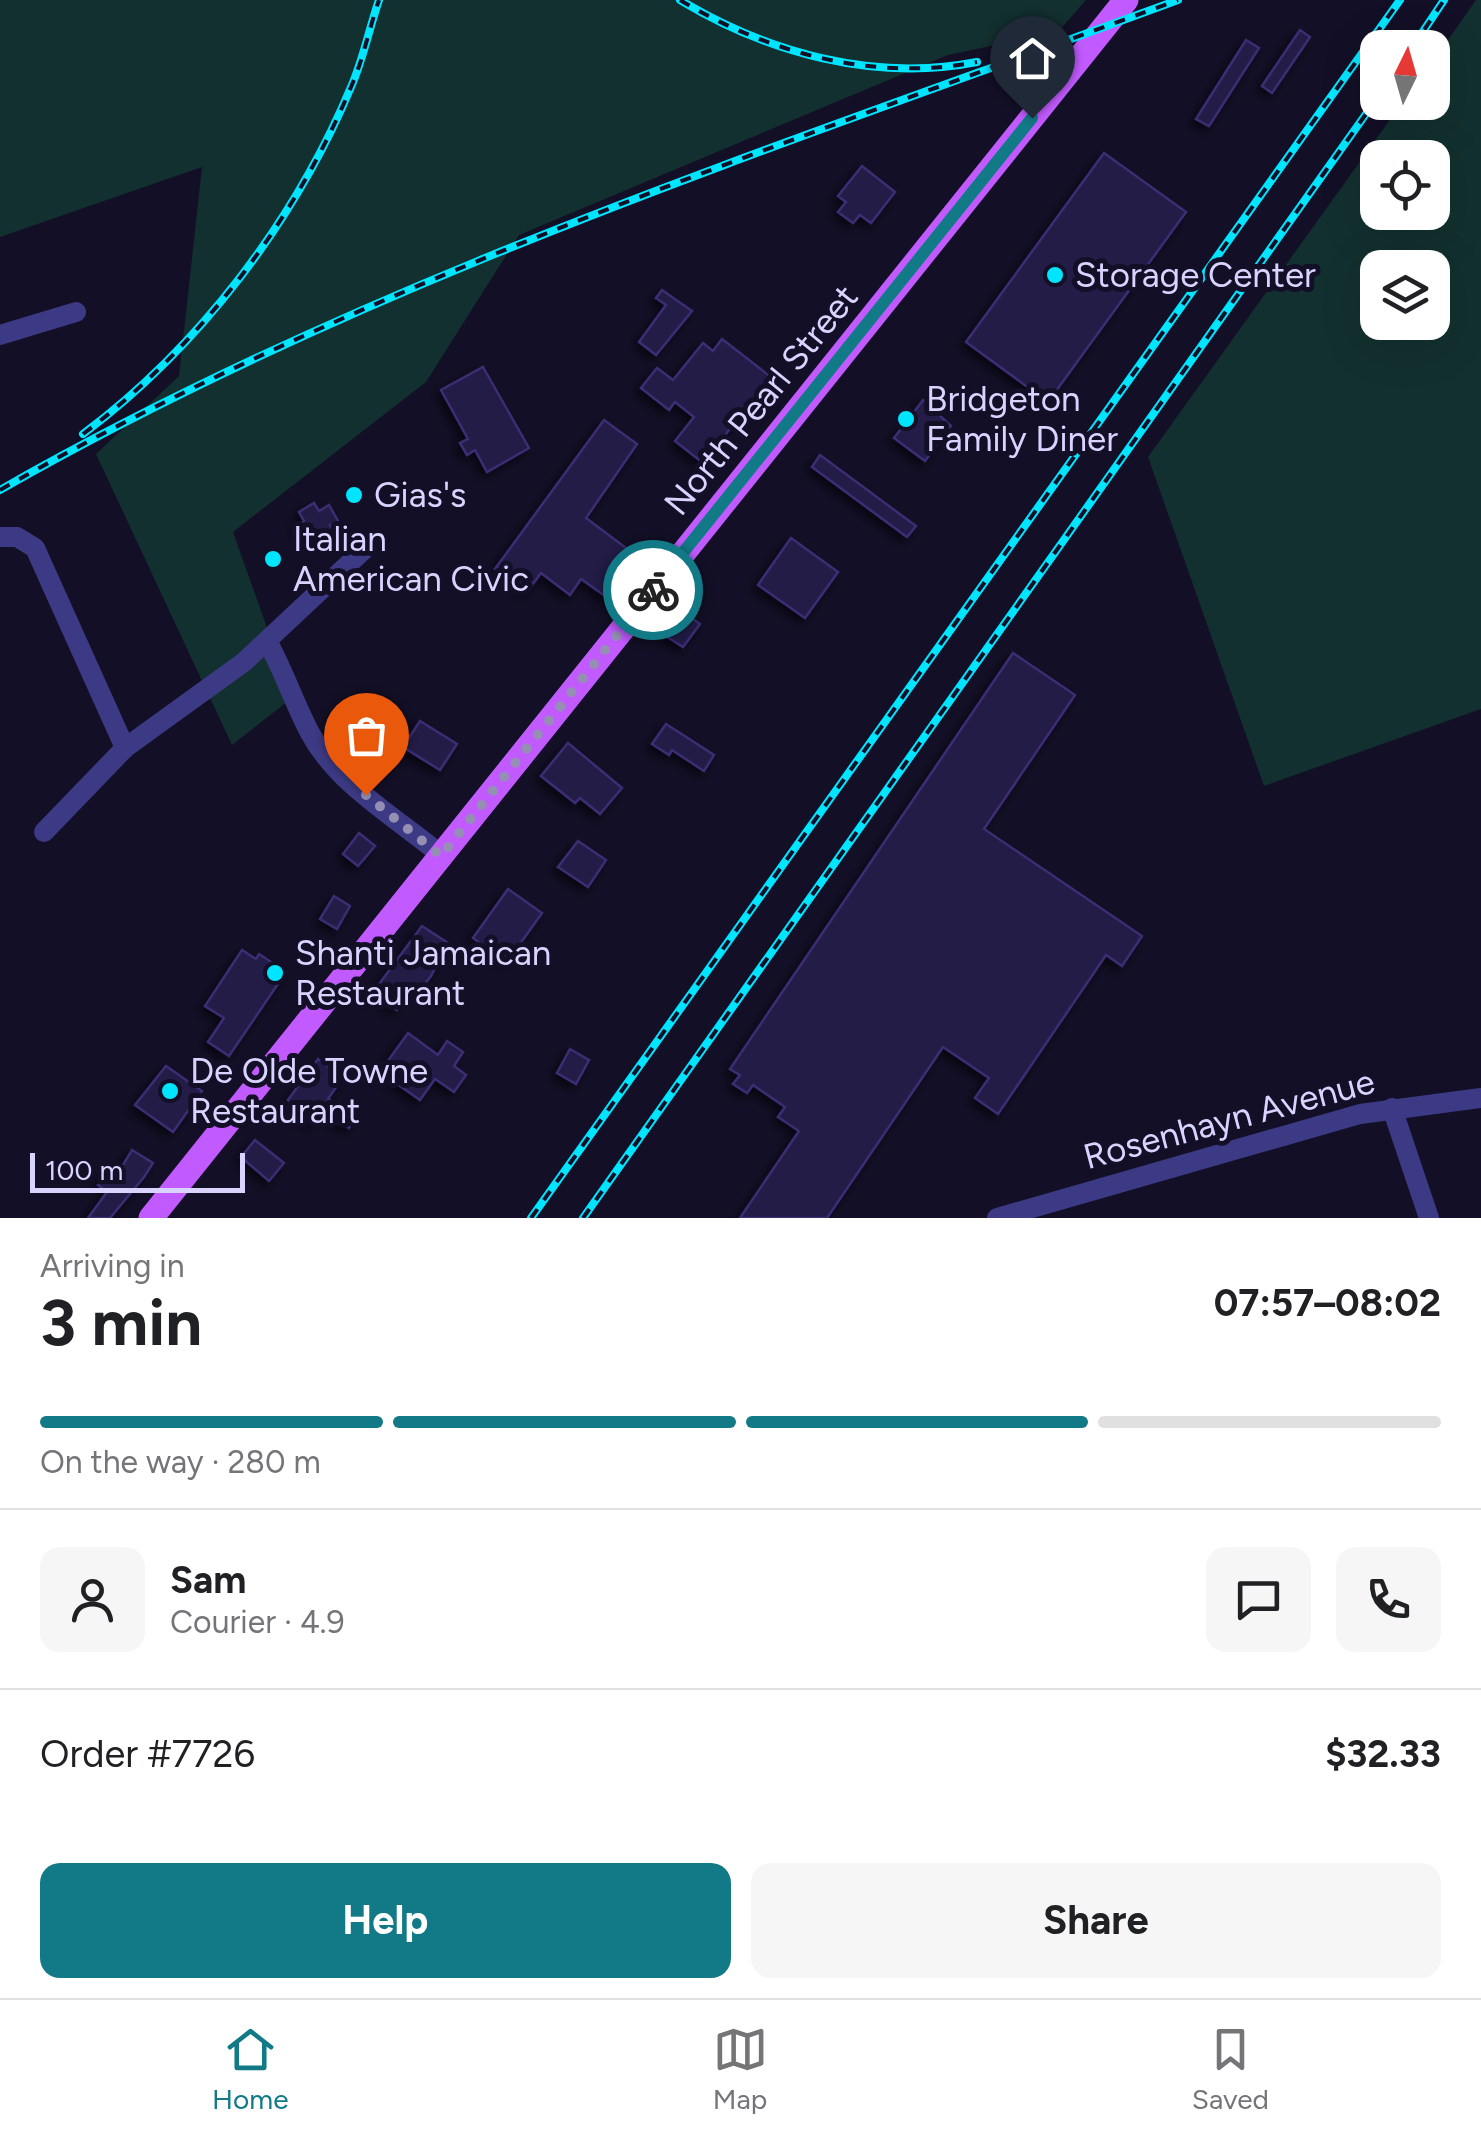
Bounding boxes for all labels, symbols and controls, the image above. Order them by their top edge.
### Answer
pin [990,16,1075,119]
north arrow [1360,30,1450,120]
map controls [1360,30,1450,340]
icon: home [1005,31,1060,86]
button: locate [1360,140,1450,230]
button: layers [1360,250,1450,340]
place label: Storage Center [1075,254,1316,296]
marker: Storage Center [1044,264,1066,286]
street label: North Pearl Street [655,277,867,523]
place label: Bridgeton Family Diner [926,378,1118,460]
marker: Bridgeton Family Diner [895,408,917,430]
place label: Gias's [374,474,466,516]
marker: Gias's [343,484,365,506]
place label: Italian American Civic [293,518,529,600]
courier [603,540,703,640]
marker: Italian American Civic [262,548,284,570]
icon: bike [626,563,681,618]
pin [324,693,409,796]
icon: bag [339,708,394,763]
place label: Shanti Jamaican Restaurant [295,932,551,1014]
marker: Shanti Jamaican Restaurant [264,962,286,984]
place label: De Olde Towne Restaurant [190,1050,428,1132]
street label: Rosenhayn Avenue [1079,1060,1379,1178]
marker: De Olde Towne Restaurant [159,1080,181,1102]
scale bar [30,1148,245,1192]
text: 100 m [45,1153,123,1187]
text: Arriving in [40,1247,185,1285]
text: 07:57–08:02 [1214,1280,1441,1326]
text: 3 min [40,1283,202,1361]
text: On the way · 280 m [40,1443,321,1481]
button: person [40,1547,145,1652]
button: chat [1206,1547,1311,1652]
button: phone [1336,1547,1441,1652]
text: Sam [170,1557,246,1603]
text: Courier · 4.9 [170,1603,345,1641]
text: Order #7726 [40,1731,255,1777]
text: $32.33 [1325,1731,1441,1777]
button: Help [40,1863,731,1978]
button: Share [751,1863,1441,1978]
tab: Home [212,2022,288,2116]
tab: Map [713,2022,768,2116]
tab: Saved [1192,2022,1269,2116]

